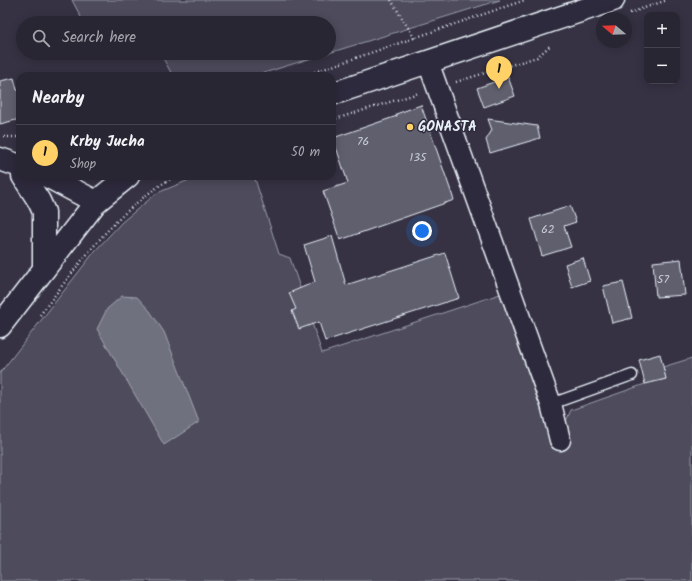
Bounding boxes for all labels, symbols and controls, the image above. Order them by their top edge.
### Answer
north arrow [596,12,632,48]
map controls [644,12,680,84]
button: + [644,12,680,48]
search box [16,16,336,60]
text: Search here [62,26,136,50]
icon: search [30,27,52,49]
button: − [644,48,680,84]
pin: 1 [486,56,512,89]
text: Nearby [32,85,84,112]
place label: GONASTA [418,116,477,138]
marker: GONASTA [405,122,415,132]
text: Krby Jucha [70,130,145,154]
house number: 76 [357,132,369,151]
text: 1 [43,142,47,163]
text: 50 m [291,142,320,163]
house number: 135 [409,148,428,167]
text: Shop [70,154,96,175]
house number: 62 [541,220,555,239]
your location [412,221,432,241]
house number: 57 [657,270,669,289]

